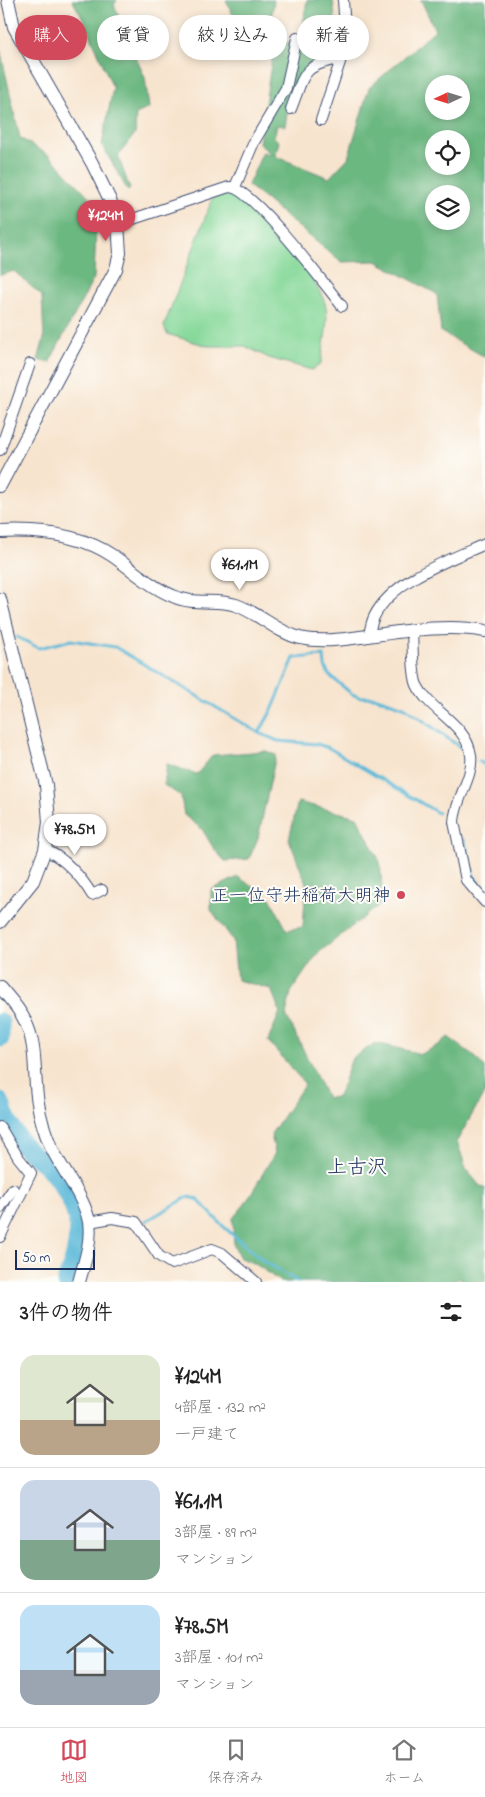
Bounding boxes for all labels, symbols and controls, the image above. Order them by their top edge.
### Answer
chip: 購入 [15,15,87,60]
chip: 賃貸 [97,15,169,60]
chip: 絞り込み [179,15,287,60]
chip: 新着 [297,15,369,60]
north arrow [425,75,470,120]
map controls [425,75,470,230]
button: locate [425,130,470,175]
button: layers [425,185,470,230]
pin: ¥124M [71,200,141,242]
text: ¥124M [88,204,124,228]
pin: ¥61.1M [199,548,281,591]
text: ¥61.1M [222,553,258,577]
pin: ¥78.5M [34,814,116,856]
text: ¥78.5M [55,818,95,842]
place label: 正一位守井稲荷大明神 [211,884,391,910]
marker: 正一位守井稲荷大明神 [395,889,407,901]
district label: 上古沢 [327,1154,387,1183]
scale bar [15,1247,95,1270]
text: 50 m [22,1248,50,1269]
icon: filters [437,1298,465,1326]
text: 3件の物件 [20,1299,113,1329]
text: ¥124M [175,1363,222,1393]
icon: home [60,1375,120,1435]
text: 4部屋 · 132 m² [175,1396,266,1420]
text: 一戸建て [175,1423,239,1447]
text: ¥61.1M [175,1488,223,1518]
icon: home [60,1500,120,1560]
text: 3部屋 · 89 m² [175,1521,257,1545]
text: マンション [175,1548,254,1572]
text: ¥78.5M [175,1613,229,1643]
icon: home [60,1625,120,1685]
text: 3部屋 · 101 m² [175,1646,263,1670]
text: マンション [175,1673,254,1697]
tab: 地図 [60,1736,88,1789]
tab: 保存済み [208,1736,264,1789]
tab: ホーム [384,1736,425,1789]

